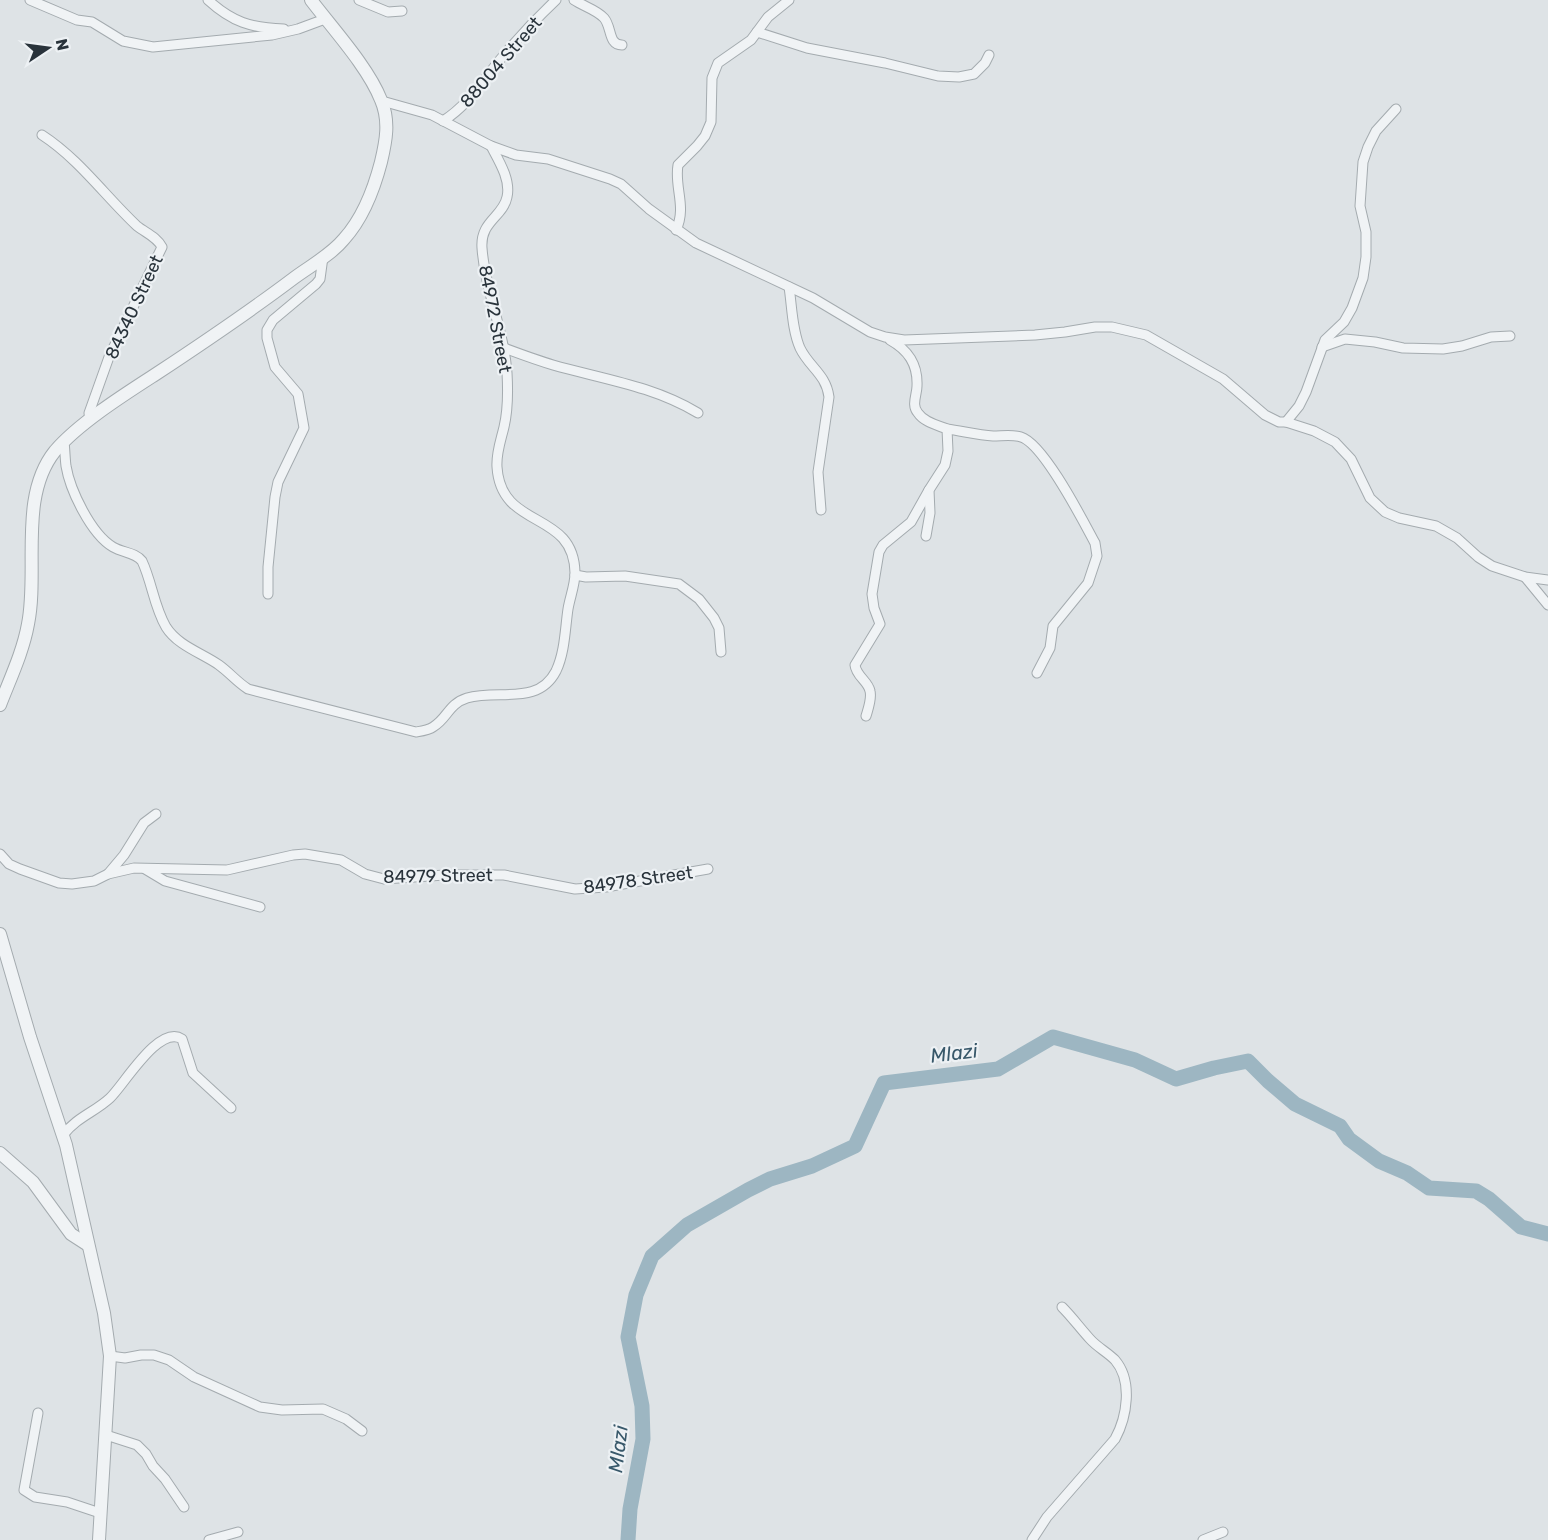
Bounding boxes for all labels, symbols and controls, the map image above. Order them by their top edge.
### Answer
street label: 88004 Street [456,12,546,112]
north arrow [18,18,78,78]
text: N [52,37,73,52]
street label: 84340 Street [100,251,168,363]
street label: 84972 Street [474,263,516,375]
street label: 84978 Street [582,861,694,899]
street label: 84979 Street [383,864,493,888]
water label: Mlazi [929,1038,980,1068]
water label: Mlazi [603,1423,633,1474]

